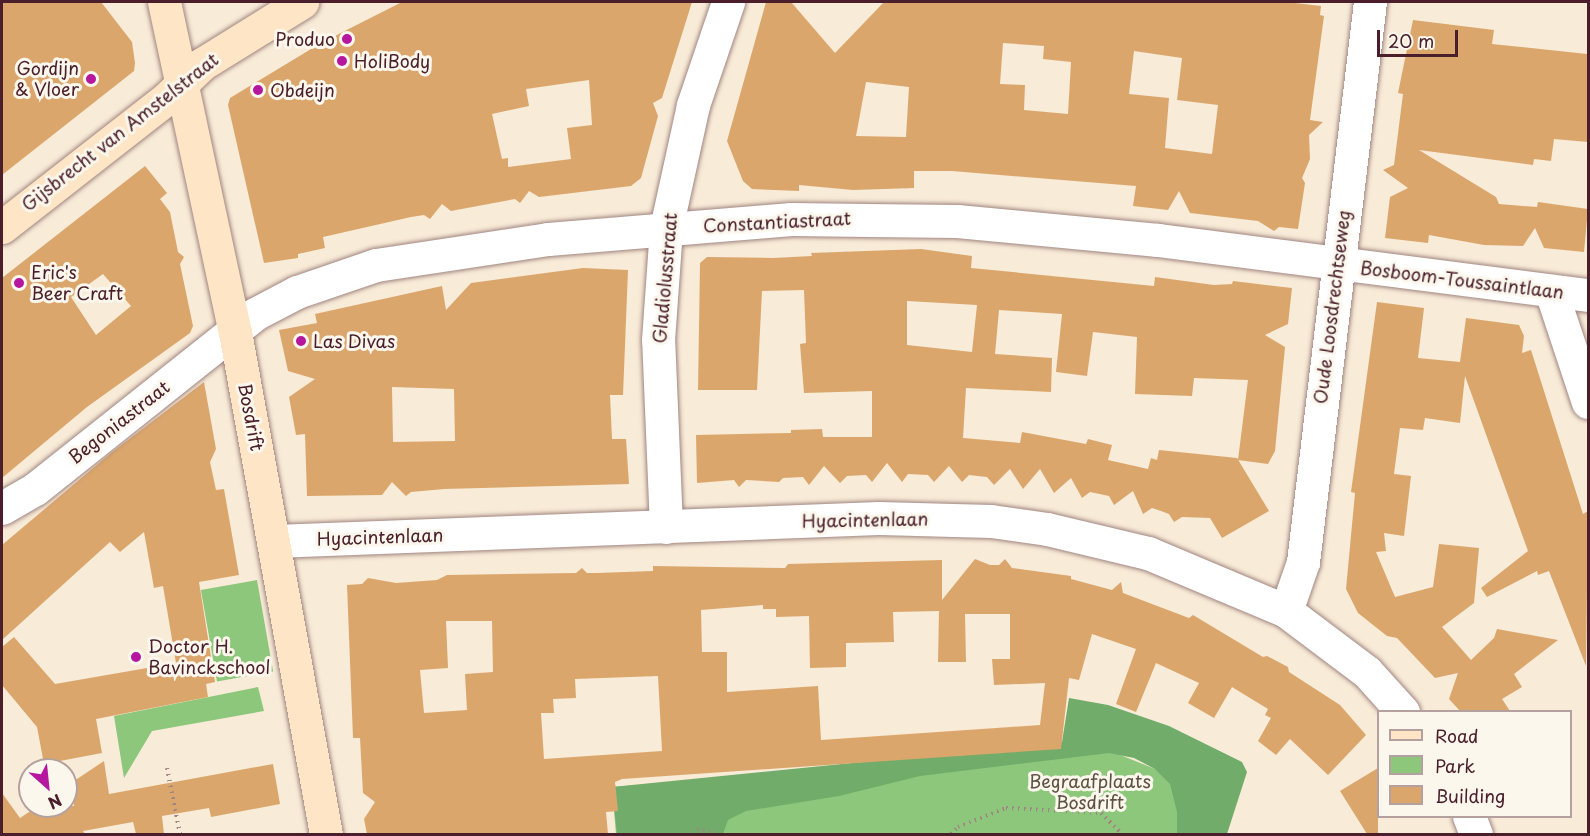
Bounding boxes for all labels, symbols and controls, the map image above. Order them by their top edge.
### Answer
scale bar [1380,18,1461,56]
text: 20 m [1388,27,1434,54]
place label: Produo [275,28,335,50]
marker: Produo [340,32,354,46]
street label: Gijsbrecht van Amstelstraat [18,49,222,215]
place label: HoliBody [354,50,430,72]
marker: HoliBody [335,54,349,68]
place label: Gordijn & Vloer [14,58,79,100]
marker: Gordijn & Vloer [84,72,98,86]
place label: Obdeijn [270,79,335,101]
marker: Obdeijn [251,83,265,97]
street label: Constantiastraat [702,207,852,237]
street label: Oude Loosdrechtseweg [1309,209,1355,405]
street label: Gladiolusstraat [649,212,681,344]
street label: Bosboom-Toussaintlaan [1359,257,1565,303]
place label: Eric's Beer Craft [31,262,124,304]
marker: Eric's Beer Craft [12,276,26,290]
place label: Las Divas [313,330,396,352]
marker: Las Divas [294,334,308,348]
street label: Begoniastraat [64,376,174,468]
street label: Bosdrift [234,381,268,453]
street label: Hyacintenlaan [802,508,928,532]
street label: Hyacintenlaan [316,524,444,550]
place label: Doctor H. Bavinckschool [148,636,271,678]
marker: Doctor H. Bavinckschool [129,650,143,664]
legend [1377,710,1572,818]
text: Road [1435,722,1479,749]
text: Park [1435,752,1475,779]
north arrow [18,758,78,818]
park label: Begraafplaats Bosdrift [1029,771,1151,814]
text: Building [1435,782,1505,809]
text: N [44,789,66,816]

